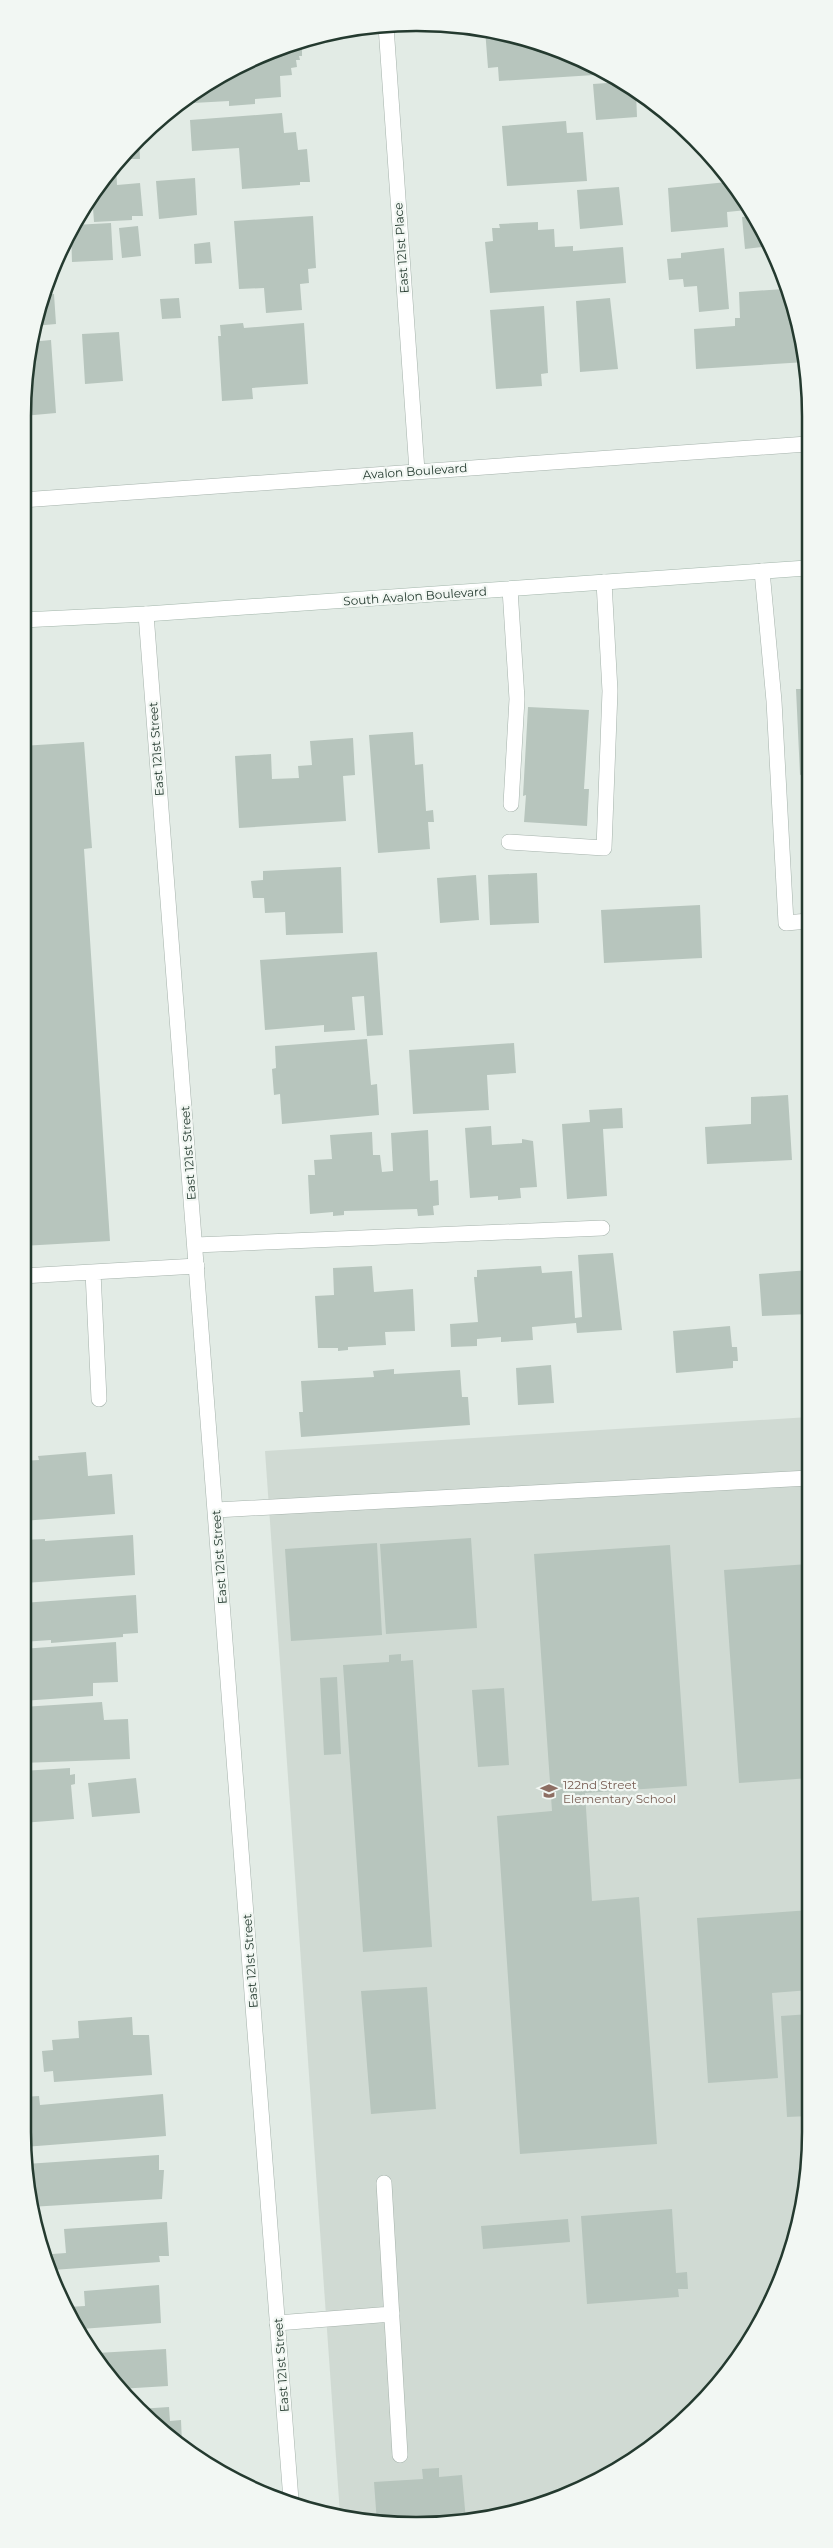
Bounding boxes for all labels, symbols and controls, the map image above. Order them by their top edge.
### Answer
street label: East 121st Place [390,202,412,294]
street label: Avalon Boulevard [362,460,468,482]
street label: South Avalon Boulevard [343,583,487,609]
street label: East 121st Street [145,701,167,797]
street label: East 121st Street [177,1105,199,1201]
street label: East 121st Street [208,1509,230,1605]
place label: 122nd Street Elementary School [563,1777,676,1806]
school or university icon: 122nd Street Elementary School [539,1781,559,1801]
street label: East 121st Street [239,1913,261,2009]
street label: East 121st Street [270,2317,292,2413]

